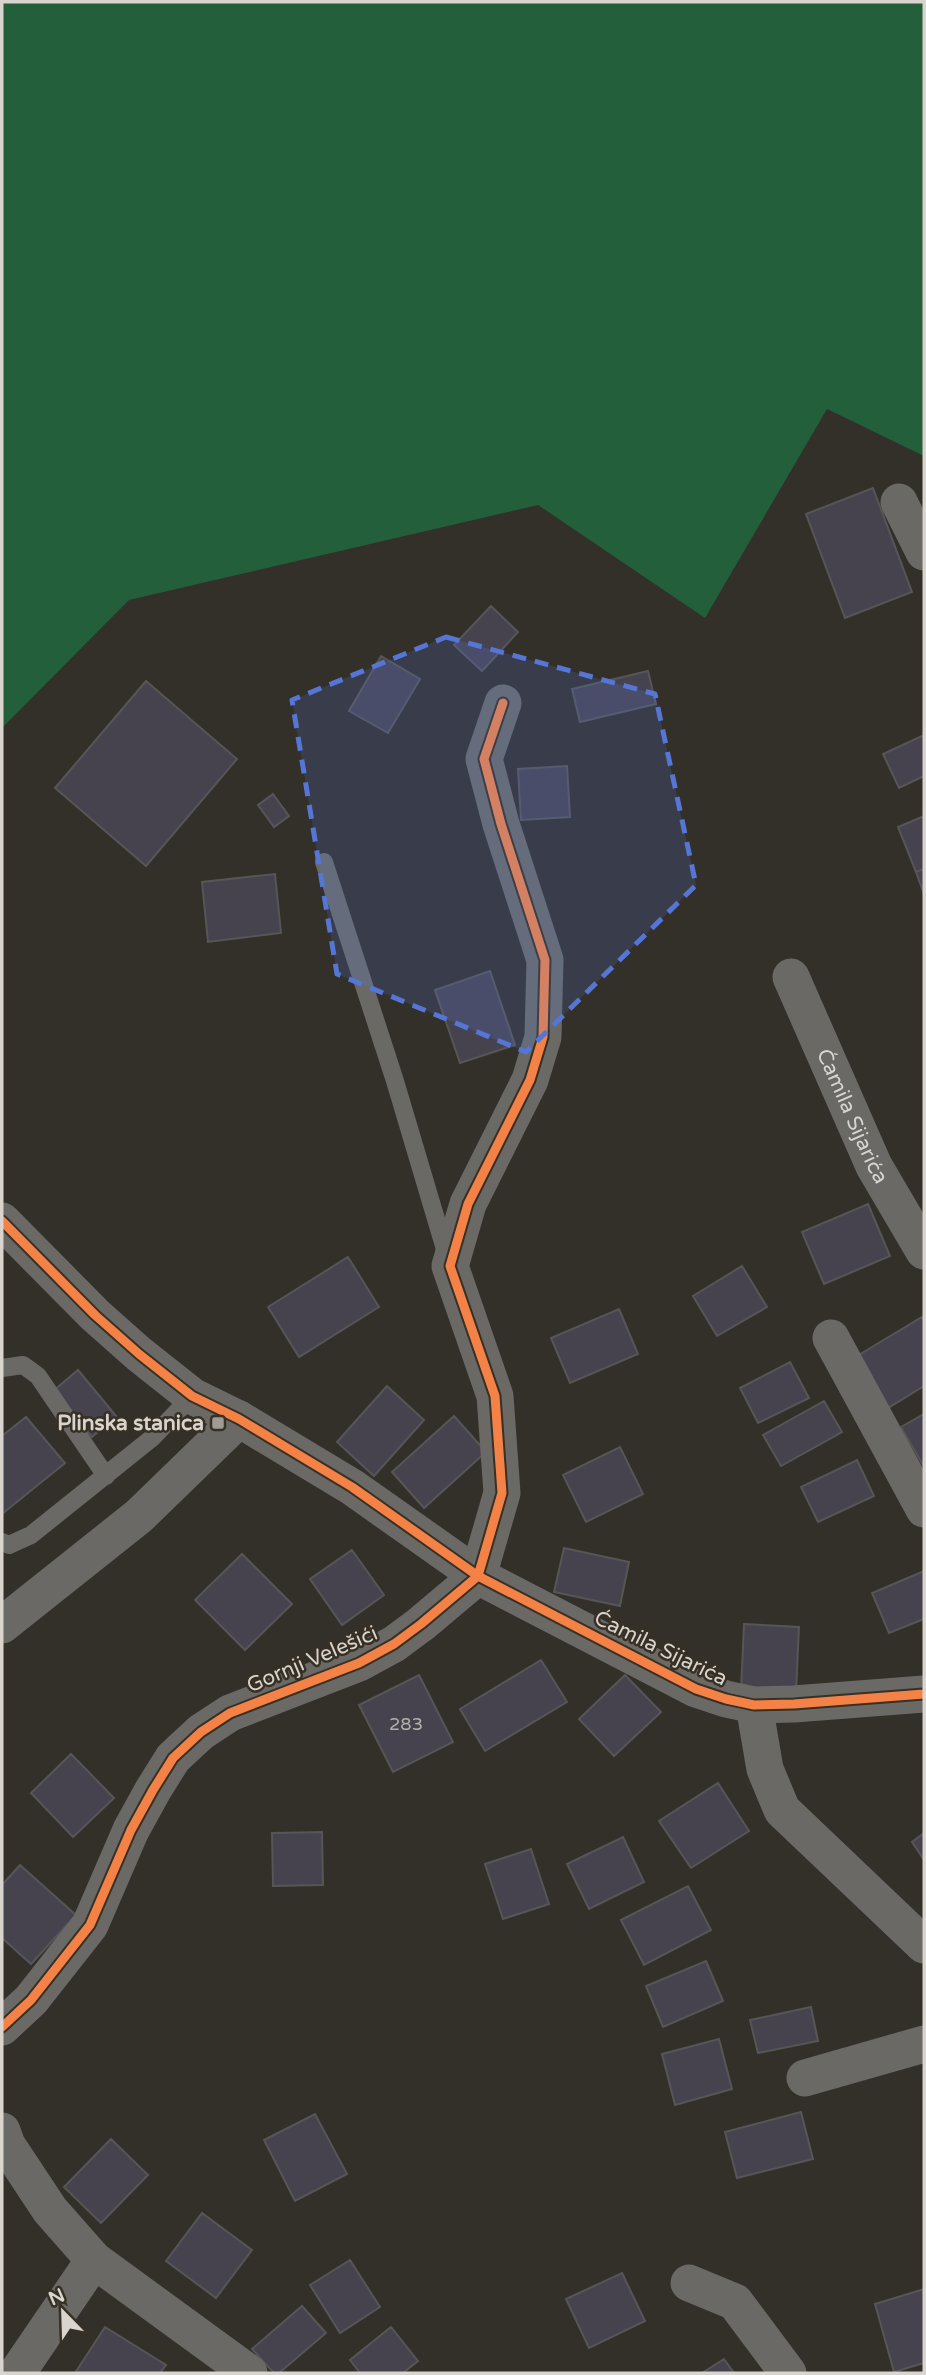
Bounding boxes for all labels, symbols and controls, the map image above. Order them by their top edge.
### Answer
street label: Ćamila Sijarića [811,1045,893,1188]
place label: Plinska stanica [57,1411,204,1436]
marker: Plinska stanica [210,1415,226,1431]
street label: Ćamila Sijarića [590,1605,731,1691]
street label: Gornji Velešići [243,1621,381,1698]
house number: 283 [389,1713,423,1735]
north arrow [28,2277,98,2347]
text: N [45,2284,68,2310]

